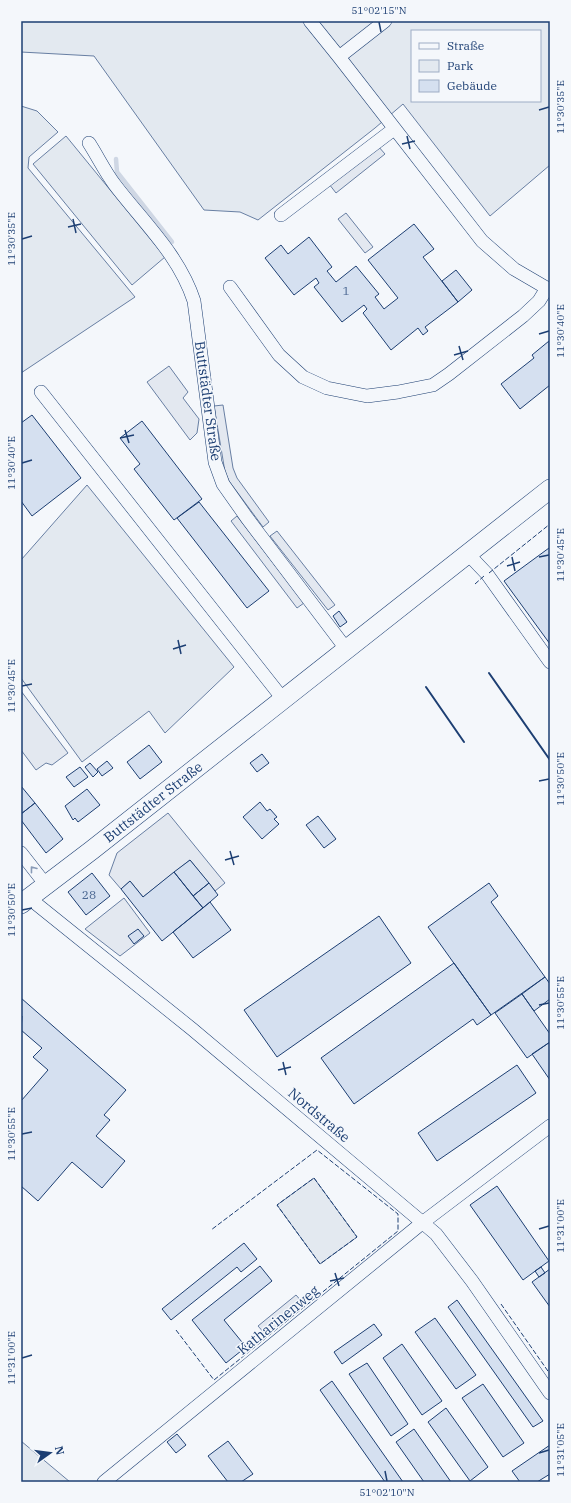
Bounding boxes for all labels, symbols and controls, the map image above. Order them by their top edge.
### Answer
text: 51°02'15"N [352,4,407,17]
legend [411,30,541,102]
text: Straße [447,38,484,53]
text: Park [447,58,473,73]
text: Gebäude [447,78,497,93]
text: 11°30'35"E [554,80,567,134]
text: 11°30'35"E [5,212,18,266]
house number: 1 [342,283,350,298]
text: 11°30'40"E [554,304,567,358]
street label: Buttstädter Straße [191,340,225,462]
text: 11°30'40"E [5,436,18,490]
text: 11°30'45"E [554,528,567,582]
text: 11°30'45"E [5,659,18,713]
text: 11°30'50"E [554,752,567,806]
street label: Buttstädter Straße [100,758,206,846]
one-way arrow [31,867,38,874]
text: 11°30'50"E [5,883,18,937]
house number: 28 [82,887,96,902]
text: 11°30'55"E [554,976,567,1030]
street label: Nordstraße [284,1084,354,1146]
text: 11°30'55"E [5,1107,18,1161]
text: 11°31'00"E [554,1199,567,1253]
street label: Katharinenweg [233,1281,323,1359]
text: 11°31'00"E [5,1331,18,1385]
text: 11°31'05"E [554,1423,567,1477]
north arrow [30,1433,70,1473]
text: N [52,1445,68,1457]
text: 51°02'10"N [360,1486,415,1499]

